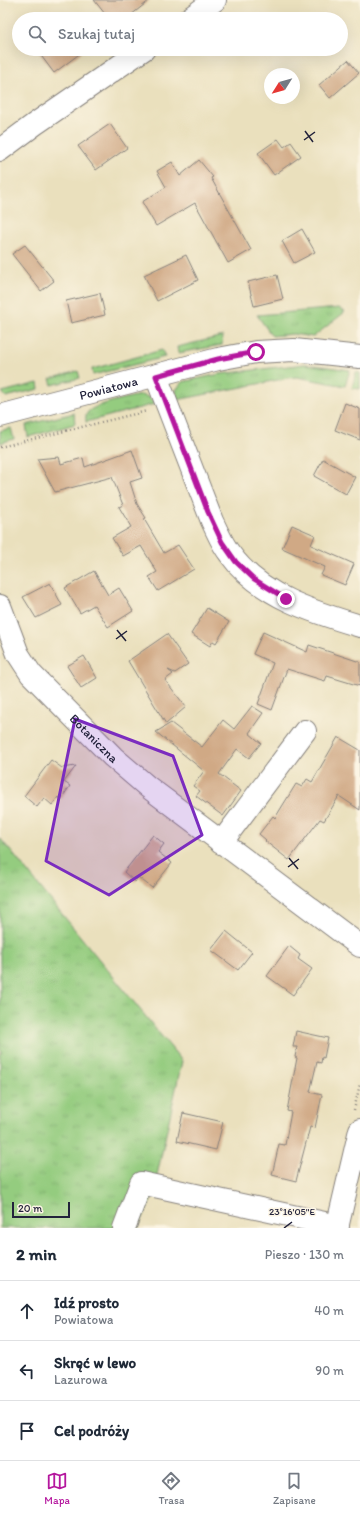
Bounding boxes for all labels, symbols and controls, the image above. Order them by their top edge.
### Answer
search box [12,12,348,56]
icon: search [26,23,48,45]
text: Szukaj tutaj [58,25,135,43]
north arrow [264,68,300,104]
route start [247,343,265,361]
street label: Powiatowa [78,373,140,402]
route end [277,590,295,608]
street label: Botaniczna [67,710,121,766]
scale bar [12,1200,70,1219]
text: 20 m [18,1202,42,1215]
text: 23°16'05"E [269,1205,315,1218]
text: 2 min [16,1244,56,1264]
text: Pieszo · 130 m [265,1247,344,1262]
text: Idź prosto [54,1294,119,1312]
icon: ahead [16,1300,38,1322]
text: 40 m [314,1303,344,1318]
text: Powiatowa [54,1312,113,1327]
text: Skręć w lewo [54,1354,136,1372]
icon: left [16,1360,38,1382]
text: 90 m [315,1363,344,1378]
text: Lazurowa [54,1372,108,1387]
icon: arrive [16,1420,38,1442]
text: Cel podróży [54,1422,129,1440]
tab: Mapa [44,1470,70,1507]
tab: Trasa [159,1470,184,1507]
tab: Zapisane [273,1470,316,1507]

